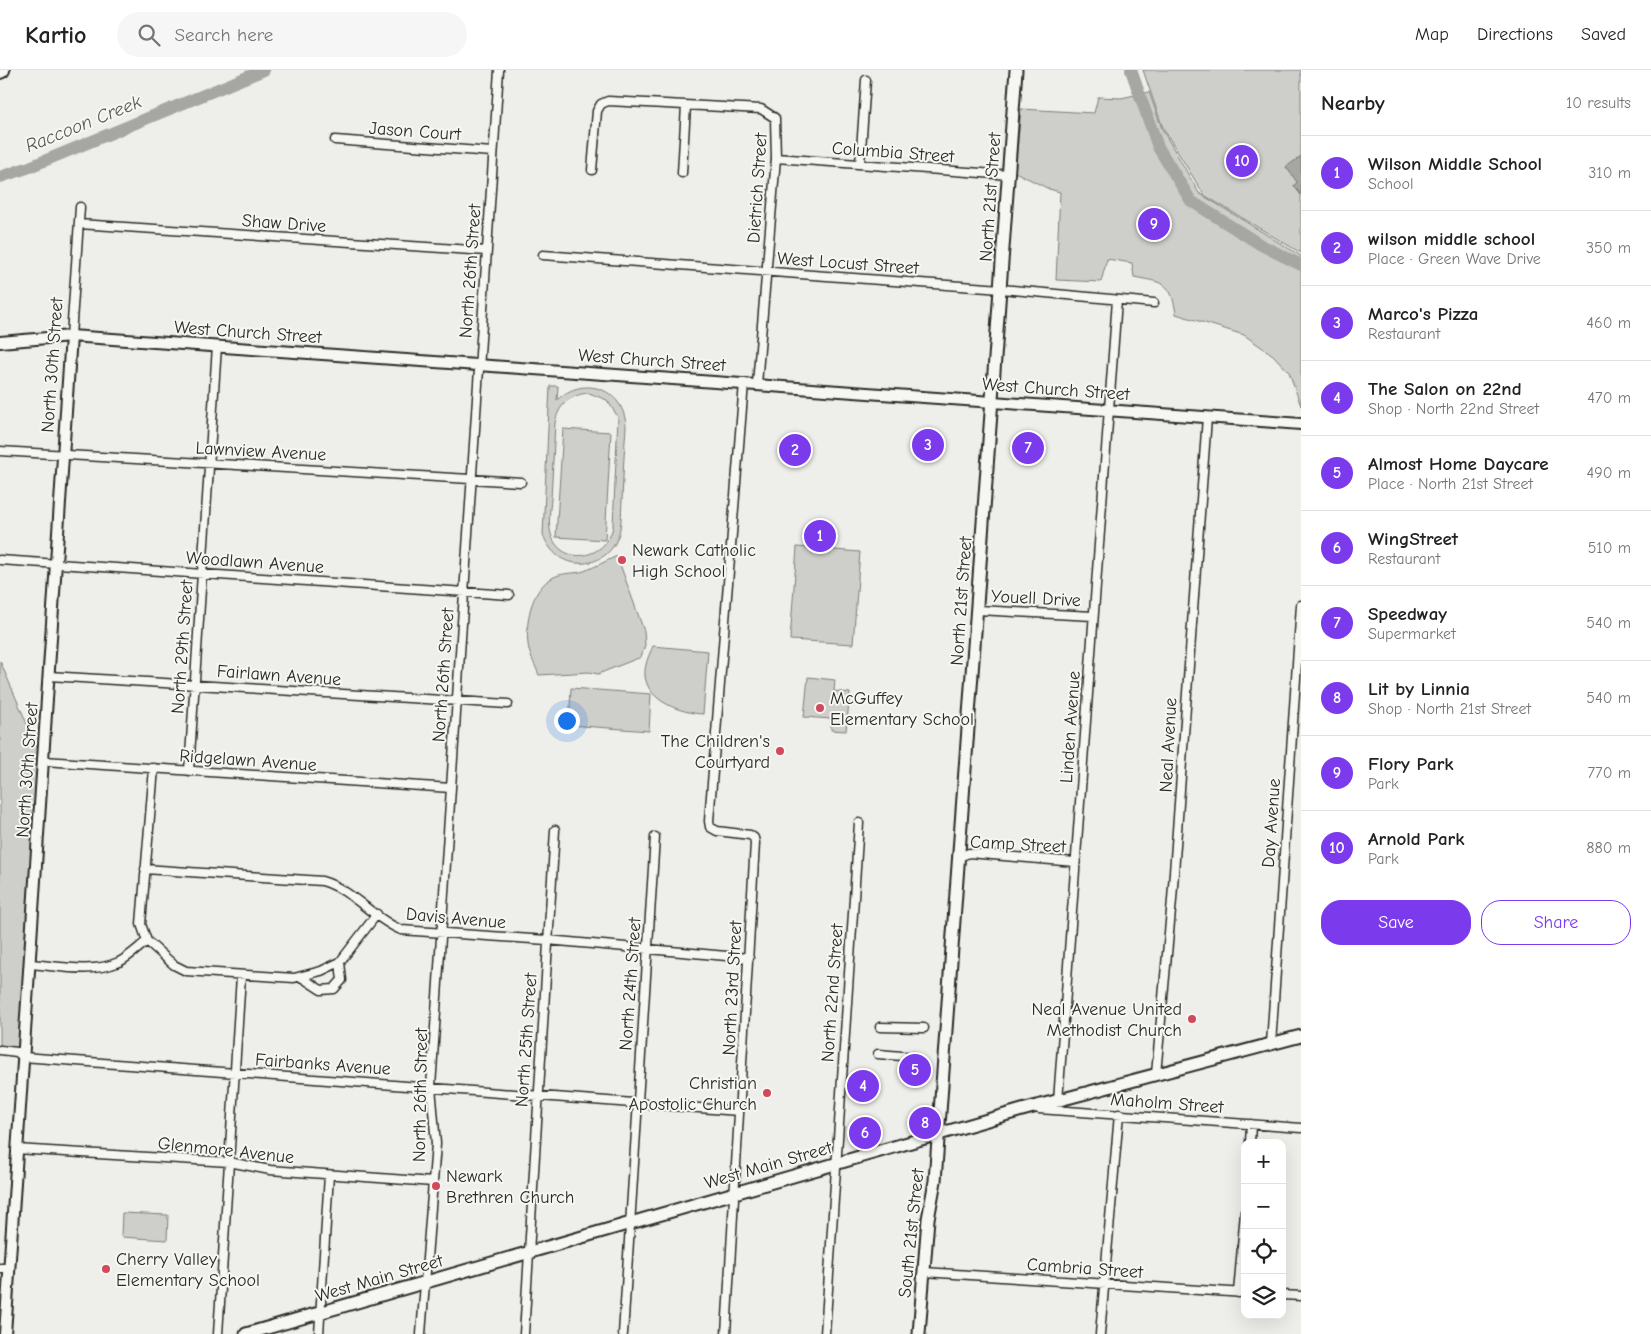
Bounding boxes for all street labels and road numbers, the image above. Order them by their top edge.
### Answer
street label: Jason Court [368,118,463,145]
street label: Dietrich Street [743,131,772,244]
street label: North 21st Street [976,131,1006,262]
street label: Columbia Street [831,138,956,167]
street label: North 26th Street [455,202,486,339]
street label: Shaw Drive [241,210,327,237]
street label: West Locust Street [776,248,920,279]
street label: North 30th Street [37,296,68,433]
street label: West Church Street [173,317,323,348]
street label: West Church Street [577,345,727,376]
street label: West Church Street [981,374,1131,405]
street label: Lawnview Avenue [195,438,327,465]
street label: North 21st Street [947,535,977,666]
street label: Woodlawn Avenue [185,547,325,578]
street label: North 29th Street [167,579,198,715]
street label: Youell Drive [990,586,1081,611]
street label: North 26th Street [428,606,459,743]
street label: Fairlawn Avenue [216,661,342,690]
street label: Linden Avenue [1056,670,1085,784]
street label: Neal Avenue [1156,697,1181,793]
street label: North 30th Street [12,701,43,838]
street label: Ridgelawn Avenue [179,745,317,776]
street label: Day Avenue [1258,778,1285,868]
street label: Camp Street [970,832,1067,858]
street label: Davis Avenue [405,904,507,933]
street label: North 24th Street [615,916,646,1051]
street label: North 23rd Street [718,919,747,1056]
street label: North 22nd Street [817,922,848,1063]
street label: North 25th Street [511,971,542,1108]
street label: North 26th Street [409,1027,432,1162]
street label: Fairbanks Avenue [255,1049,391,1080]
street label: Maholm Street [1110,1089,1225,1118]
street label: Glenmore Avenue [157,1133,295,1168]
street label: West Main Street [702,1137,835,1194]
street label: South 21st Street [894,1167,929,1299]
street label: West Main Street [313,1250,446,1307]
street label: Cambria Street [1026,1254,1145,1283]

